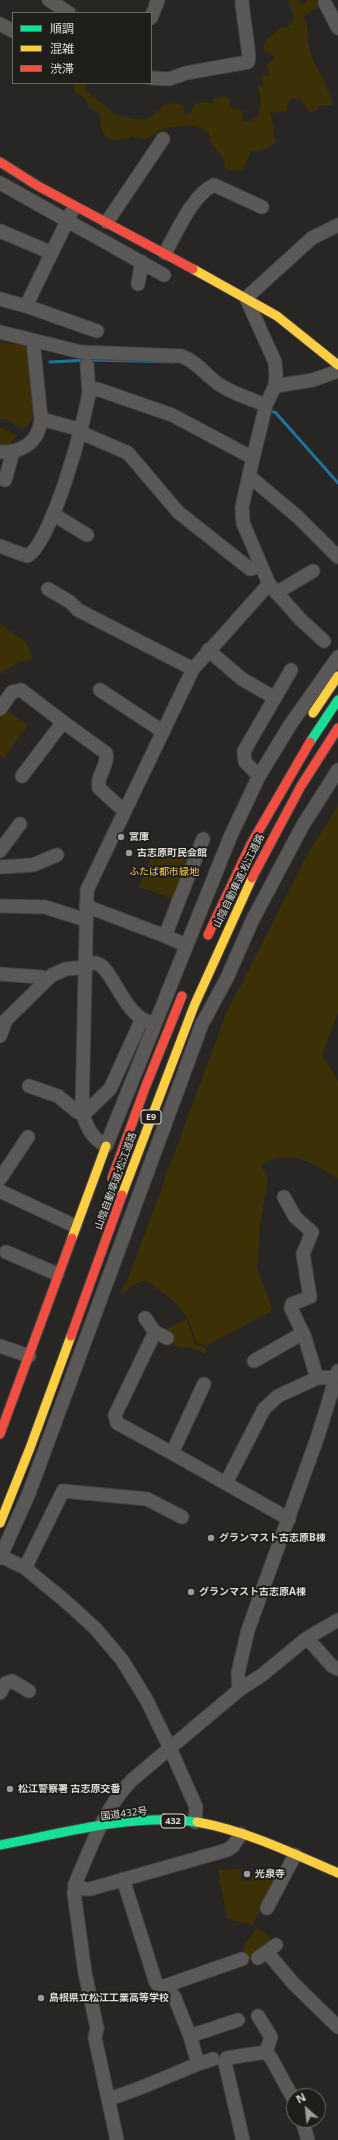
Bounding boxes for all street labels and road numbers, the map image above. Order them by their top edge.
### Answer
street label: 山陰自動車道;松江道路 [211,832,267,930]
road number: E9 [141,1110,161,1124]
street label: 山陰自動車道;松江道路 [93,1131,139,1231]
street label: 国道432号 [100,1805,148,1823]
road number: 432 [161,1814,185,1828]

